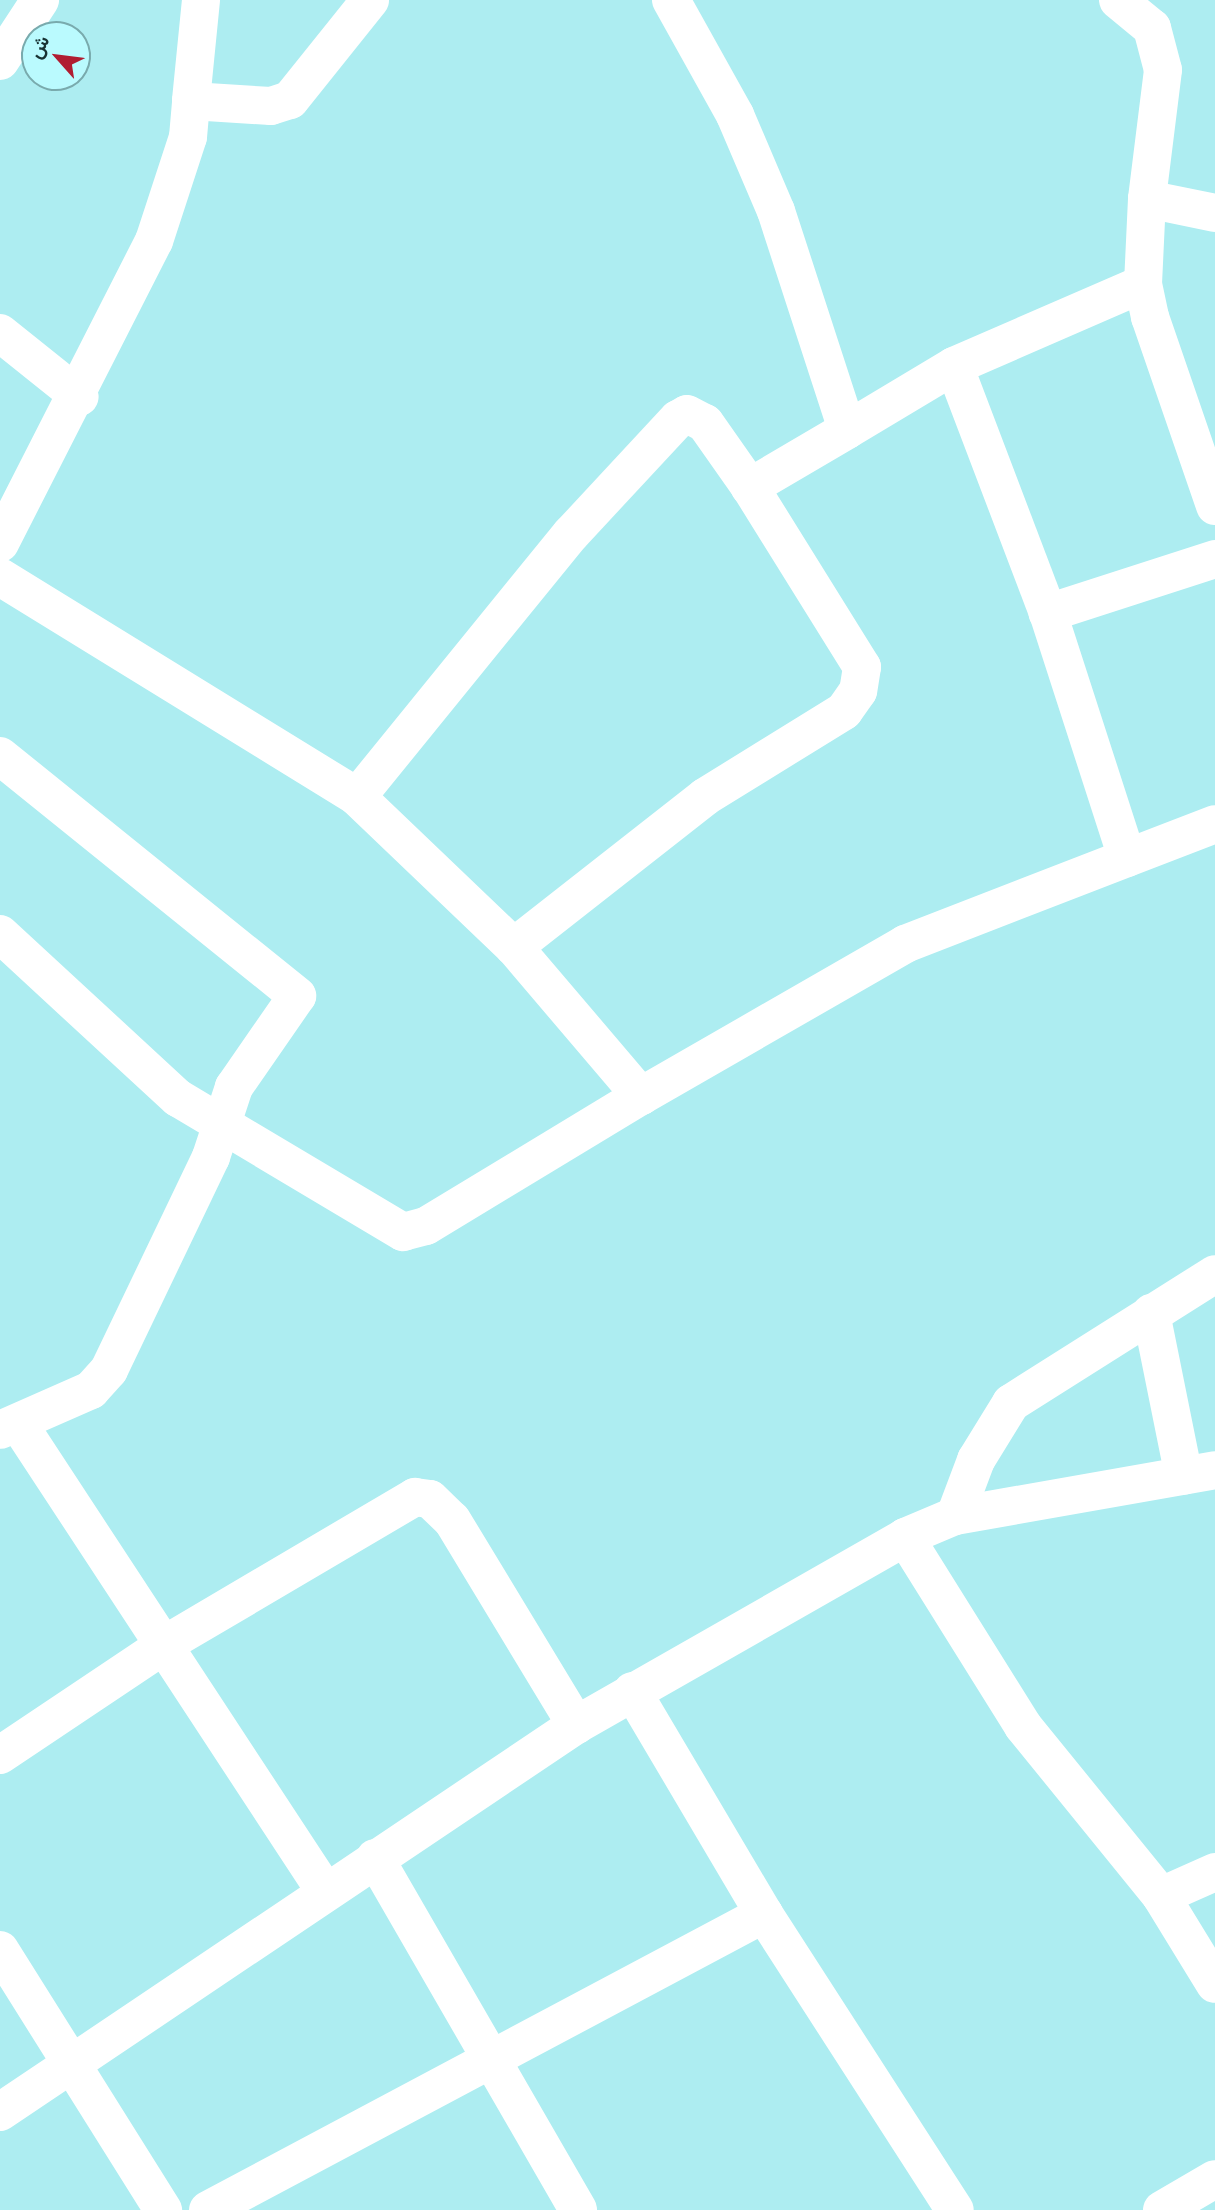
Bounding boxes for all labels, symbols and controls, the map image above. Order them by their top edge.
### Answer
north arrow [21,21,91,91]
text: ش [23,31,54,62]

